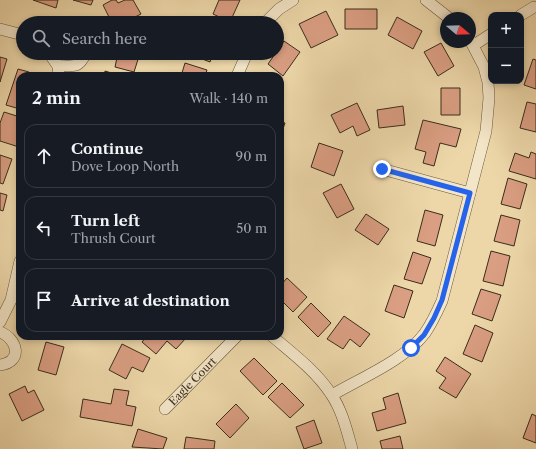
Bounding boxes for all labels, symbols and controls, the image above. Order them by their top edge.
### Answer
north arrow [440,12,476,48]
map controls [488,12,524,84]
button: + [488,12,524,48]
search box [16,16,284,60]
icon: search [30,27,52,49]
text: Search here [62,29,147,48]
button: − [488,48,524,84]
text: 2 min [32,88,81,108]
text: Walk · 140 m [190,90,268,106]
text: Continue [71,139,143,158]
icon: ahead [33,145,55,167]
text: 90 m [236,148,267,164]
text: Dove Loop North [71,158,179,174]
route end [373,160,391,178]
text: Turn left [71,211,140,230]
icon: left [33,217,55,239]
text: 50 m [236,220,267,236]
text: Thrush Court [71,230,156,246]
icon: arrive [33,289,55,311]
text: Arrive at destination [71,291,230,310]
route start [402,339,420,357]
street label: Eagle Court [166,354,219,408]

